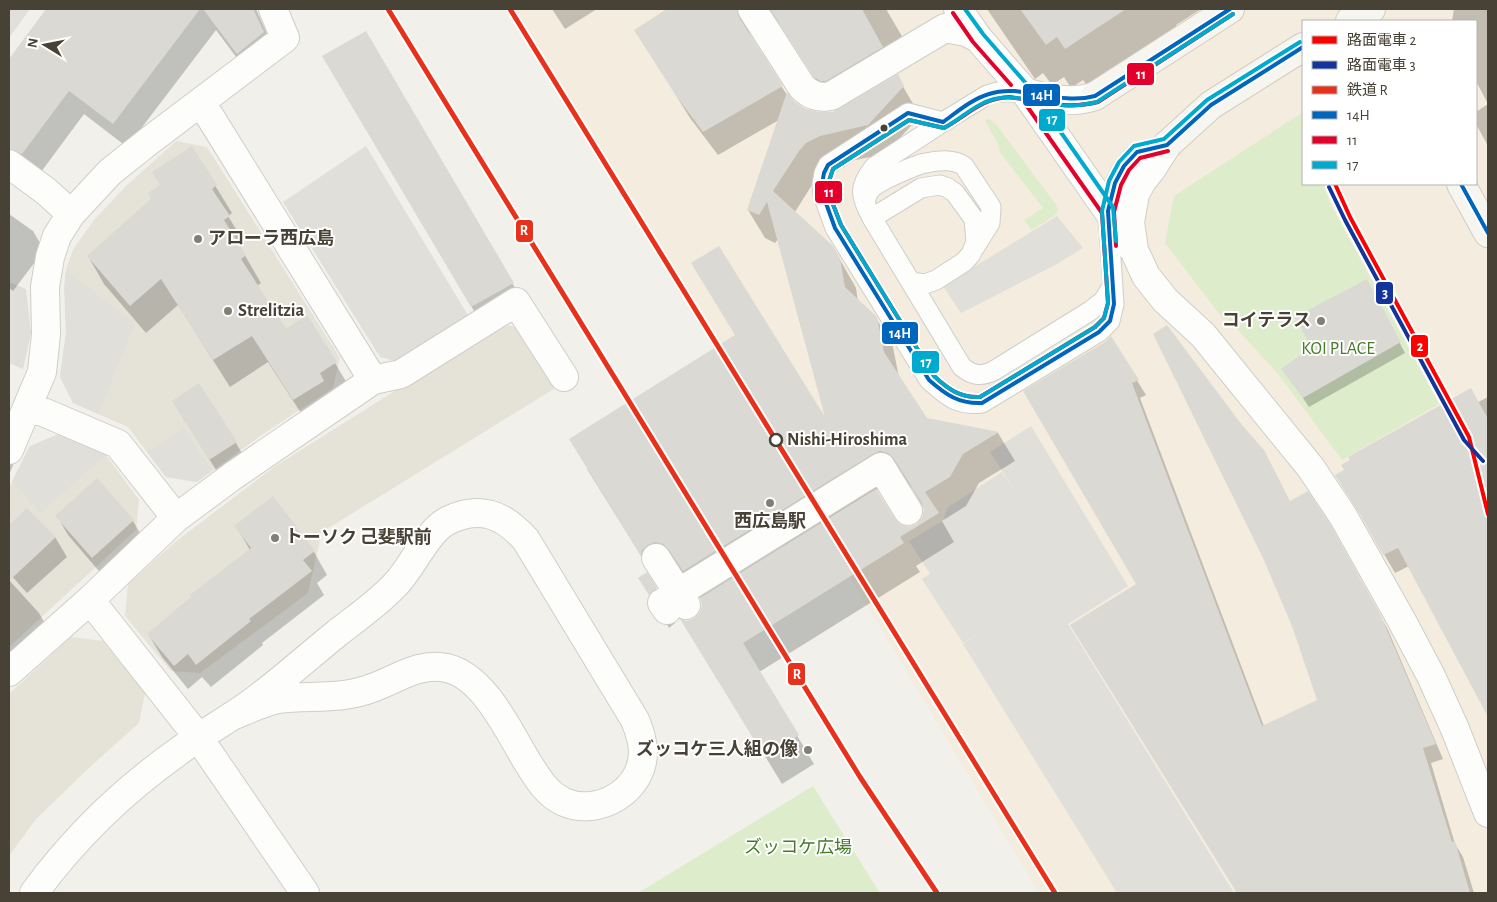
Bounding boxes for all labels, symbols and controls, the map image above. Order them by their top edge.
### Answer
north arrow [20,20,70,70]
legend [1302,20,1477,185]
text: 路面電車 2 [1347,32,1416,48]
text: N [25,37,41,49]
text: 路面電車 3 [1347,57,1416,73]
line badge: 11 [1126,62,1155,86]
text: 11 [1136,68,1146,82]
text: 鉄道 R [1347,82,1388,98]
line badge: 14H [1022,83,1061,107]
text: 14H [1031,89,1053,103]
line badge: 17 [1038,108,1066,132]
text: 14H [1347,108,1370,123]
text: 17 [1046,113,1058,127]
unlabelled marker [879,123,889,133]
text: 11 [1347,133,1357,148]
text: 17 [1347,158,1358,173]
line badge: 11 [814,180,843,204]
text: 11 [824,186,834,200]
line badge: R [515,219,534,243]
text: R [520,224,528,238]
place label: アローラ西広島 [208,228,334,248]
marker: アローラ西広島 [192,233,204,245]
line badge: 3 [1375,281,1394,305]
text: 3 [1382,287,1388,301]
place label: Strelitzia [238,302,305,320]
marker: Strelitzia [222,305,234,317]
place label: コイテラス [1222,311,1311,330]
marker: コイテラス [1315,315,1327,327]
line badge: 14H [881,321,919,345]
text: 14H [889,327,911,341]
line badge: 2 [1410,334,1429,358]
park label: KOI PLACE [1301,340,1375,358]
text: 2 [1417,340,1424,354]
line badge: 17 [911,350,940,374]
text: 17 [920,356,932,370]
place label: Nishi-Hiroshima [787,431,907,449]
marker: Nishi-Hiroshima [769,433,783,447]
marker: 西広島駅 [764,497,776,509]
place label: 西広島駅 [734,511,806,531]
place label: トーソク 己斐駅前 [285,527,432,547]
marker: トーソク 己斐駅前 [269,532,281,544]
line badge: R [787,662,806,686]
text: R [793,668,801,682]
place label: ズッコケ三人組の像 [636,738,798,759]
marker: ズッコケ三人組の像 [802,744,814,756]
park label: ズッコケ広場 [744,837,852,857]

